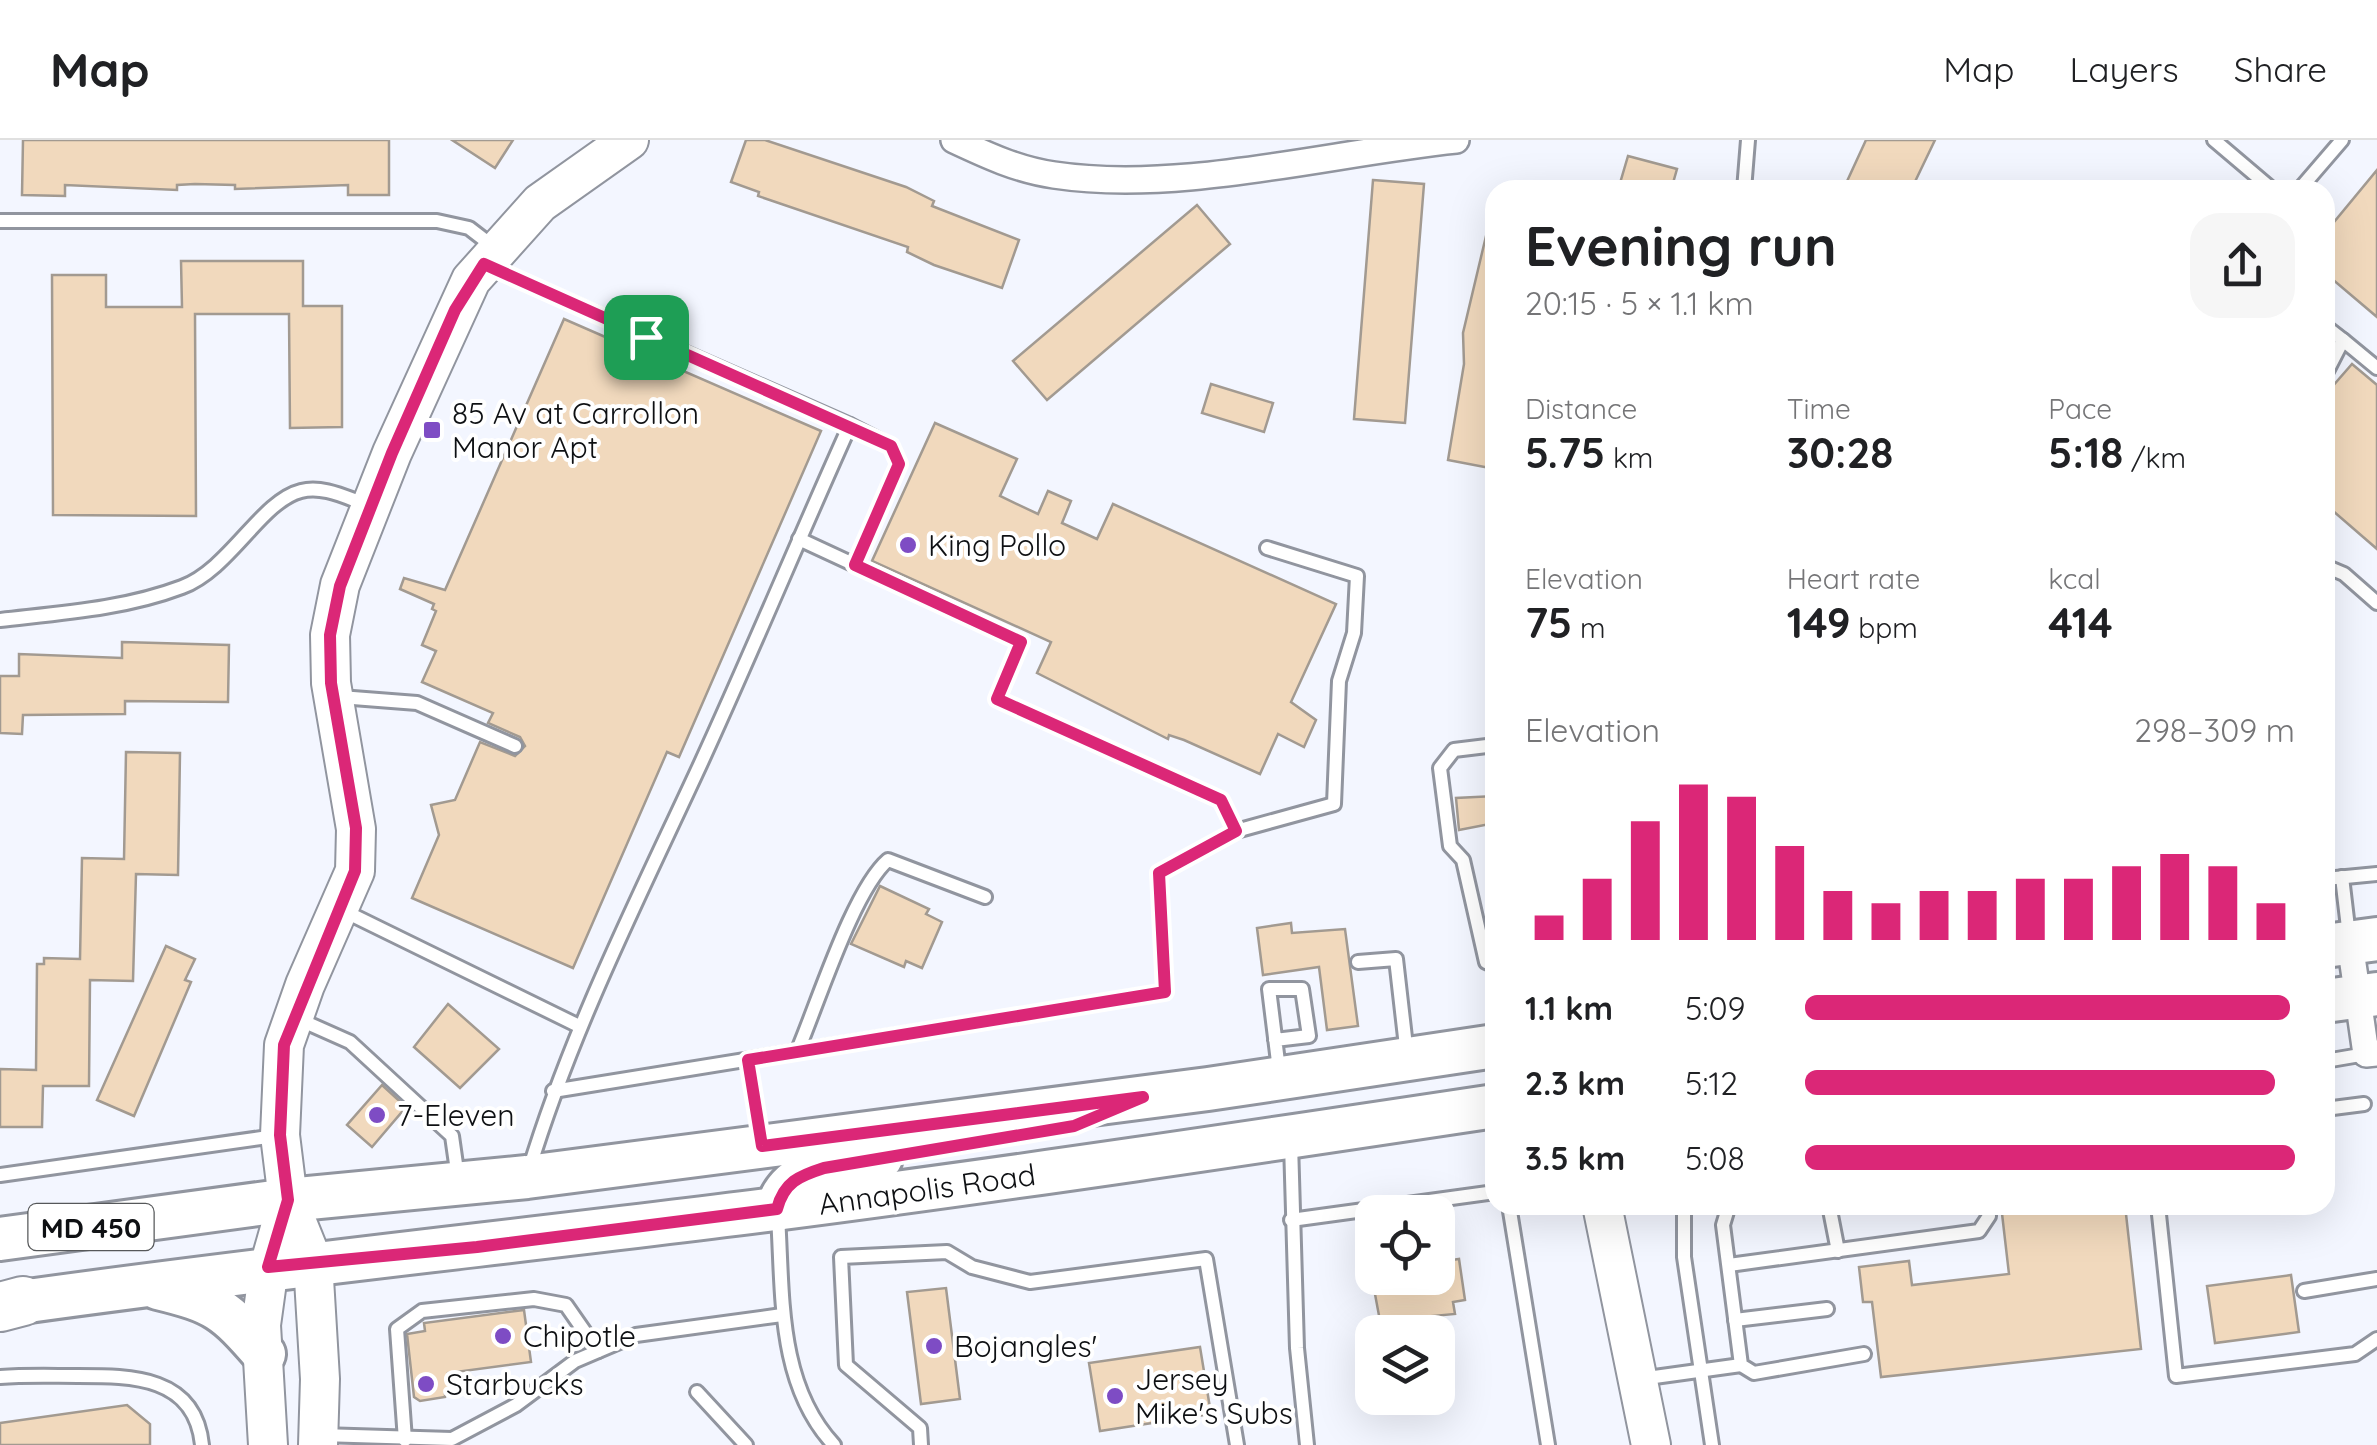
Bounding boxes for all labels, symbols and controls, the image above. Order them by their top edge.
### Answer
text: Map [50,39,150,99]
text: Map [1943,47,2015,91]
text: Layers [2070,47,2179,91]
text: Share [2234,47,2327,91]
text: Evening run [1525,211,1837,280]
button: share [2190,213,2295,318]
text: 20:15 · 5 × 1.1 km [1525,283,1754,323]
pin [604,295,689,380]
icon: arrive [619,310,674,365]
text: Distance [1525,391,1637,426]
text: Time [1787,391,1851,426]
text: Pace [2048,391,2112,426]
place label: 85 Av at Carrollon Manor Apt [452,394,699,466]
marker: 85 Av at Carrollon Manor Apt [421,419,443,441]
text: 5.75 [1525,426,1605,479]
text: 30:28 [1787,426,1893,479]
text: 5:18 [2048,426,2123,479]
text: km [1605,440,1653,475]
text: /km [2123,440,2186,475]
place label: King Pollo [928,526,1066,564]
marker: King Pollo [897,534,919,556]
text: Elevation [1525,561,1643,596]
text: Heart rate [1787,561,1920,596]
text: kcal [2048,561,2101,596]
text: 75 [1525,596,1572,649]
text: 149 [1787,596,1851,649]
text: 414 [2048,596,2113,649]
text: m [1572,610,1605,645]
text: bpm [1851,610,1918,645]
text: Elevation [1525,710,1660,750]
text: 298–309 m [2134,710,2295,750]
text: 1.1 km [1525,988,1613,1028]
text: 5:09 [1685,988,1745,1028]
text: 2.3 km [1525,1063,1625,1103]
text: 5:12 [1685,1063,1738,1103]
place label: 7-Eleven [397,1096,515,1134]
marker: 7-Eleven [366,1104,388,1126]
text: 3.5 km [1525,1138,1625,1178]
text: 5:08 [1685,1138,1745,1178]
street label: Annapolis Road [816,1155,1038,1223]
map controls [1355,1195,1455,1415]
button: locate [1355,1195,1455,1295]
road number: MD 450 [28,1204,154,1250]
button: layers [1355,1315,1455,1415]
place label: Chipotle [523,1317,636,1355]
marker: Chipotle [492,1325,514,1347]
place label: Bojangles' [954,1327,1097,1365]
marker: Bojangles' [923,1335,945,1357]
place label: Jersey Mike's Subs [1135,1360,1293,1432]
place label: Starbucks [446,1365,584,1403]
marker: Starbucks [415,1373,437,1395]
marker: Jersey Mike's Subs [1104,1385,1126,1407]

